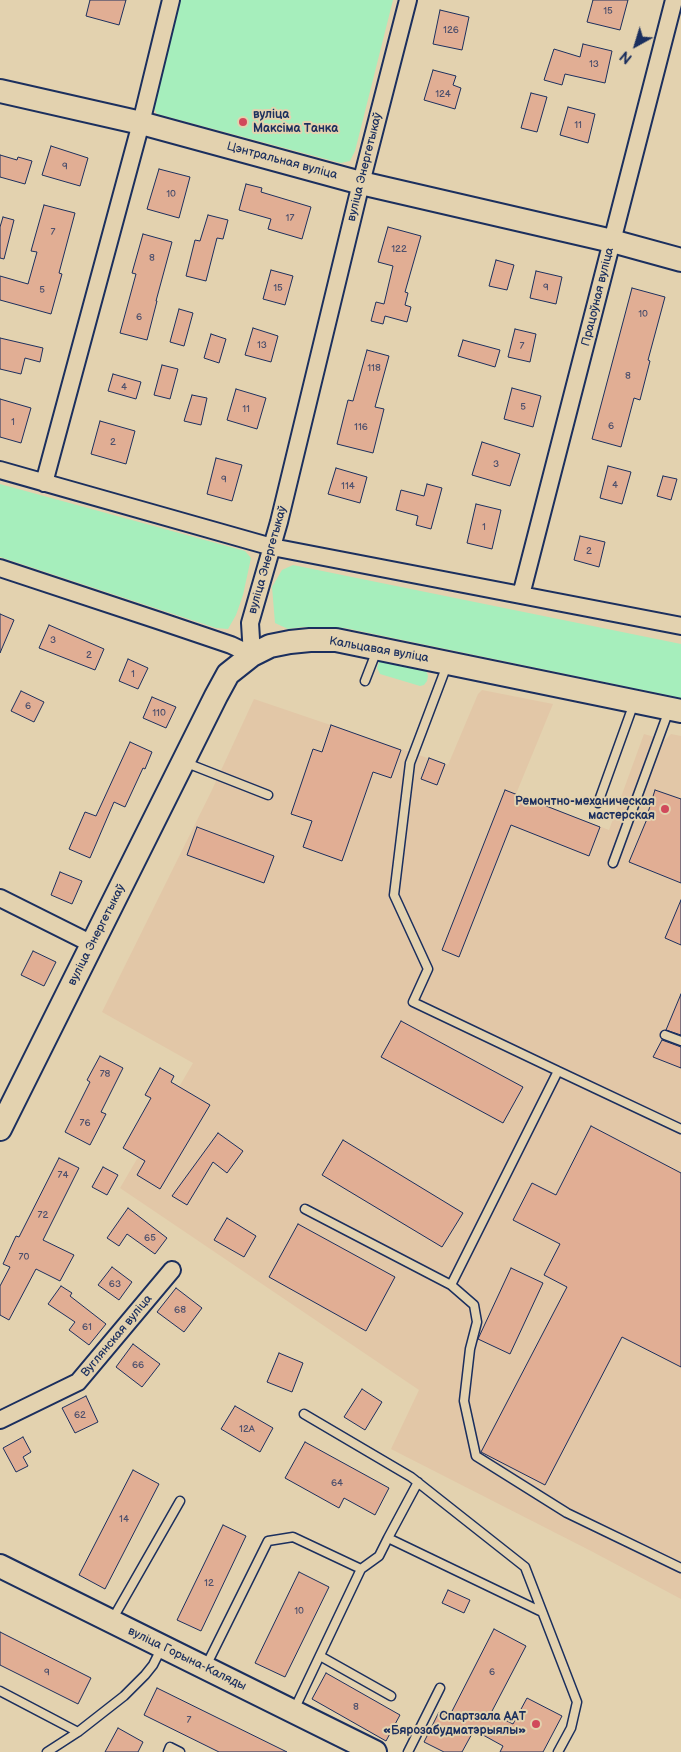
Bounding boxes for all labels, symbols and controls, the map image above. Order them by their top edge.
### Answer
house number: 15 [603,5,613,17]
north arrow [611,20,661,70]
house number: 126 [443,24,459,36]
text: N [617,47,636,67]
house number: 13 [589,58,599,70]
house number: 124 [435,88,451,100]
place label: вуліца Максіма Танка [253,108,338,136]
street label: вуліца Энергетыкаў [344,111,386,223]
marker: вуліца Максіма Танка [237,116,249,128]
house number: 11 [574,119,582,131]
street label: Цэнтральная вуліца [225,139,339,183]
house number: 9 [62,160,68,172]
house number: 10 [166,188,176,200]
house number: 17 [286,212,294,224]
house number: 7 [51,226,55,238]
house number: 122 [391,243,407,255]
street label: Працоўная вуліца [579,246,617,348]
house number: 8 [149,252,155,264]
house number: 9 [543,281,549,293]
house number: 15 [273,282,283,294]
house number: 5 [39,284,45,296]
house number: 10 [638,308,648,320]
house number: 6 [136,311,142,323]
house number: 13 [257,339,267,351]
house number: 7 [520,340,524,352]
house number: 118 [367,362,381,374]
house number: 8 [625,370,631,382]
house number: 4 [121,381,127,393]
house number: 5 [520,401,526,413]
house number: 11 [242,403,250,415]
house number: 1 [11,416,15,428]
house number: 6 [608,420,614,432]
house number: 116 [354,421,368,433]
house number: 2 [110,436,116,448]
house number: 3 [493,458,499,470]
house number: 9 [221,473,227,485]
house number: 4 [612,479,618,491]
house number: 114 [341,480,355,492]
street label: вуліца Энергетыкаў [246,504,290,616]
house number: 1 [482,521,486,533]
house number: 2 [586,545,592,557]
house number: 3 [50,634,56,646]
street label: Кальцавая вуліца [328,634,430,666]
house number: 2 [86,649,92,661]
house number: 1 [131,668,135,680]
house number: 6 [25,700,31,712]
house number: 110 [152,707,166,719]
place label: Ремонтно-механическая мастерская [515,795,655,823]
marker: Ремонтно-механическая мастерская [659,803,671,815]
street label: вуліца Энергетыкаў [65,882,129,988]
house number: 78 [100,1068,110,1080]
house number: 76 [79,1117,91,1129]
house number: 74 [57,1169,69,1181]
house number: 72 [38,1209,48,1221]
house number: 65 [144,1232,156,1244]
house number: 70 [19,1251,29,1263]
house number: 63 [109,1278,121,1290]
street label: Вуглянская вуліца [78,1292,156,1380]
house number: 68 [174,1304,186,1316]
house number: 61 [82,1321,92,1333]
house number: 66 [132,1359,144,1371]
house number: 62 [74,1409,86,1421]
house number: 12А [239,1423,255,1435]
house number: 64 [331,1477,343,1489]
house number: 14 [119,1513,129,1525]
house number: 12 [204,1577,214,1589]
house number: 10 [294,1605,304,1617]
street label: вуліца Горына-Каляды [126,1624,248,1694]
house number: 9 [44,1666,50,1678]
house number: 6 [489,1666,495,1678]
house number: 8 [353,1701,359,1713]
place label: Спартзала ААТ «Бярозабудматэрыялы» [383,1710,526,1738]
house number: 7 [187,1714,191,1726]
marker: Спартзала ААТ «Бярозабудматэрыялы» [530,1718,542,1730]

